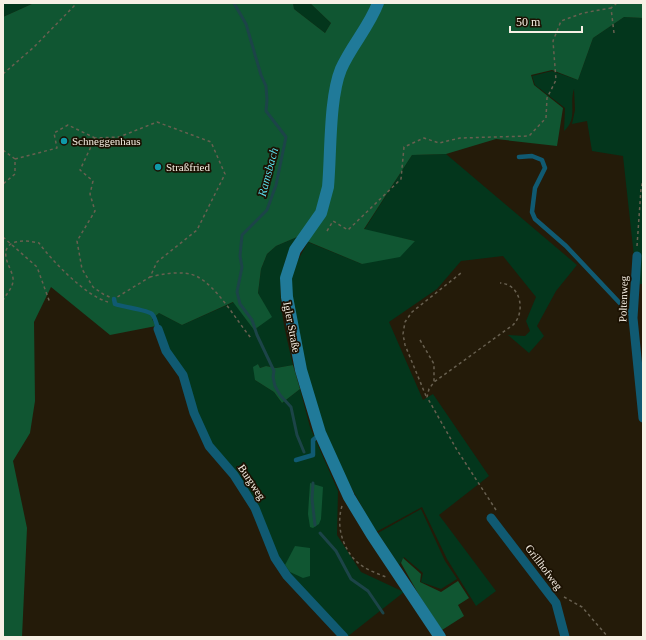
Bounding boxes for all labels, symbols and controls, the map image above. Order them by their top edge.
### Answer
scale bar [510,8,582,34]
text: 50 m [516,15,541,29]
place label: Schneggenhaus [72,135,140,147]
marker: Schneggenhaus [59,136,69,146]
water label: Ramsbach [255,146,281,199]
place label: Straßfried [166,161,210,173]
marker: Straßfried [153,162,163,172]
street label: Poltenweg [616,275,630,322]
street label: Igler Straße [281,301,303,354]
street label: Burgweg [236,462,268,502]
street label: Grillhofweg [523,542,565,592]

